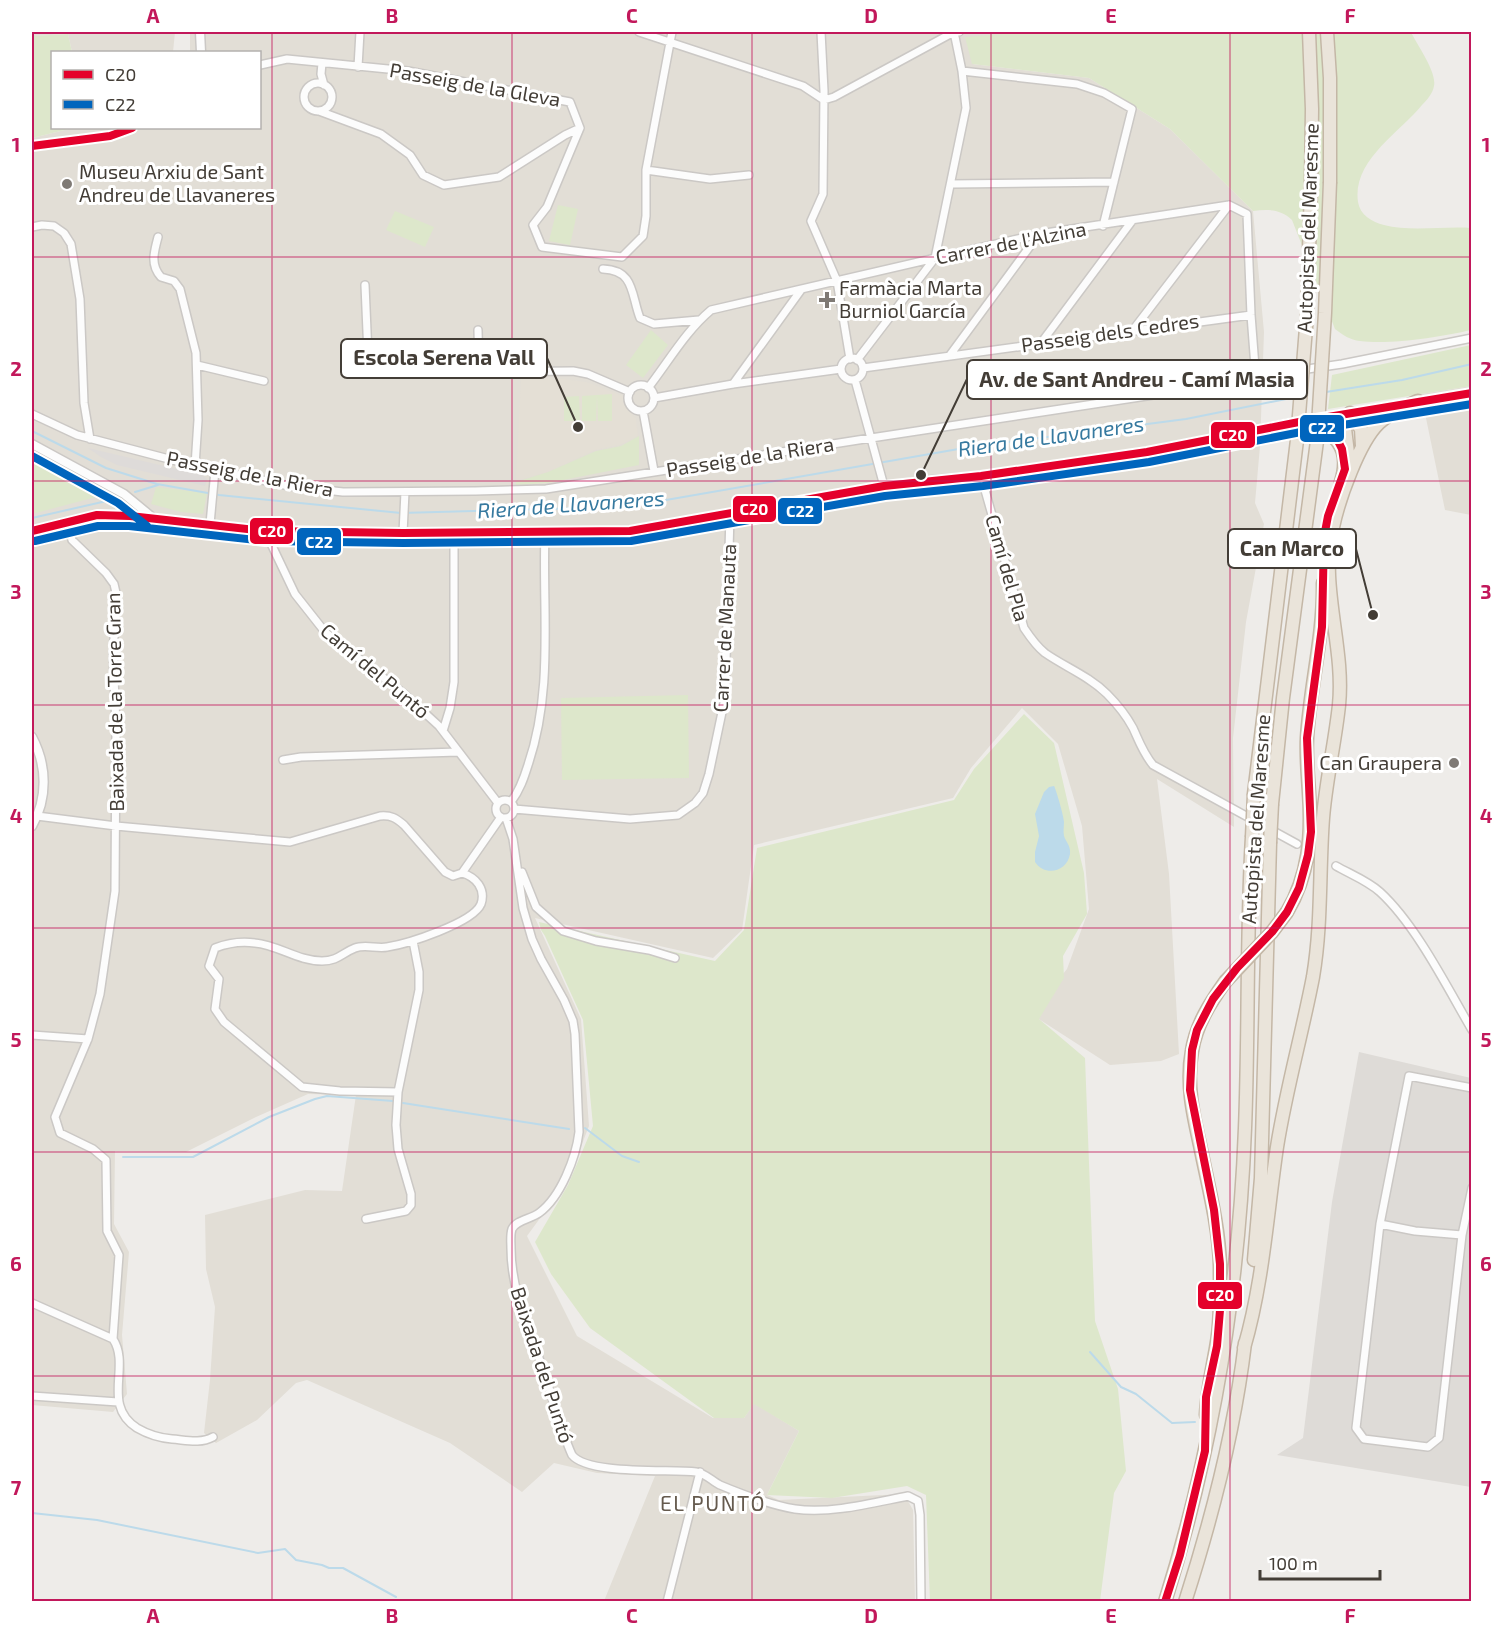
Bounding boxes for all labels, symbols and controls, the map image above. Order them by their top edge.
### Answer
text: A [146,3,160,27]
text: B [386,3,398,27]
text: C [626,3,638,27]
text: D [864,3,878,27]
text: E [1105,3,1117,27]
text: F [1344,3,1356,27]
legend [51,51,261,129]
street label: Passeig de la Gleva [388,57,562,111]
text: C20 [105,63,136,85]
text: C22 [105,93,136,115]
street label: Autopista del Maresme [1291,123,1323,333]
text: 1 [12,132,20,156]
text: 1 [1482,132,1490,156]
place label: Museu Arxiu de Sant Andreu de Llavaneres [79,159,275,206]
marker: Museu Arxiu de Sant Andreu de Llavaneres [60,177,74,191]
street label: Carrer de l'Alzina [934,216,1088,268]
place label: Farmàcia Marta Burniol García [839,275,982,322]
marker: Farmàcia Marta Burniol García [820,293,834,307]
street label: Passeig dels Cedres [1019,308,1200,356]
callout: Escola Serena Vall [341,339,547,378]
text: Escola Serena Vall [353,344,535,369]
text: 2 [10,356,22,380]
text: 2 [1480,356,1492,380]
callout: Av. de Sant Andreu - Camí Masia [967,360,1307,399]
text: Av. de Sant Andreu - Camí Masia [979,366,1295,391]
water label: Riera de Llavaneres [956,410,1146,461]
line badge: C22 [1299,414,1345,443]
text: C22 [1308,418,1336,437]
line badge: C20 [1210,421,1256,449]
text: C20 [1219,425,1247,444]
street label: Passeig de la Riera [664,431,835,481]
street label: Passeig de la Riera [165,445,336,501]
water label: Riera de Llavaneres [476,484,665,523]
line badge: C20 [732,495,777,523]
line badge: C22 [777,497,823,525]
text: C20 [740,499,768,518]
text: C22 [786,501,814,520]
street label: Camí del Pla [981,511,1035,624]
line badge: C20 [249,517,294,545]
text: C20 [258,521,286,540]
line badge: C22 [296,527,342,556]
callout: Can Marco [1228,529,1356,568]
text: C22 [305,532,333,551]
text: Can Marco [1240,535,1344,560]
street label: Carrer de Manauta [708,543,740,713]
text: 3 [10,579,22,603]
text: 3 [1480,579,1492,603]
street label: Baixada de la Torre Gran [100,592,128,812]
street label: Camí del Puntó [316,618,435,723]
street label: Autopista del Maresme [1236,713,1274,925]
place label: Can Graupera [1319,750,1442,774]
marker: Can Graupera [1447,756,1461,770]
text: 4 [10,803,23,827]
text: 4 [1480,803,1493,827]
text: 5 [10,1027,22,1051]
text: 5 [1480,1027,1492,1051]
text: 6 [10,1251,22,1275]
text: 6 [1480,1251,1492,1275]
line badge: C20 [1197,1281,1243,1310]
street label: Baixada del Puntó [506,1284,580,1446]
text: C20 [1206,1285,1234,1304]
text: 7 [11,1475,22,1499]
text: 7 [1481,1475,1492,1499]
district label: EL PUNTÓ [660,1490,766,1515]
scale bar [1260,1543,1380,1581]
text: 100 m [1269,1552,1318,1574]
text: A [146,1603,160,1627]
text: B [386,1603,398,1627]
text: C [626,1603,638,1627]
text: D [864,1603,878,1627]
text: E [1105,1603,1117,1627]
text: F [1344,1603,1356,1627]

